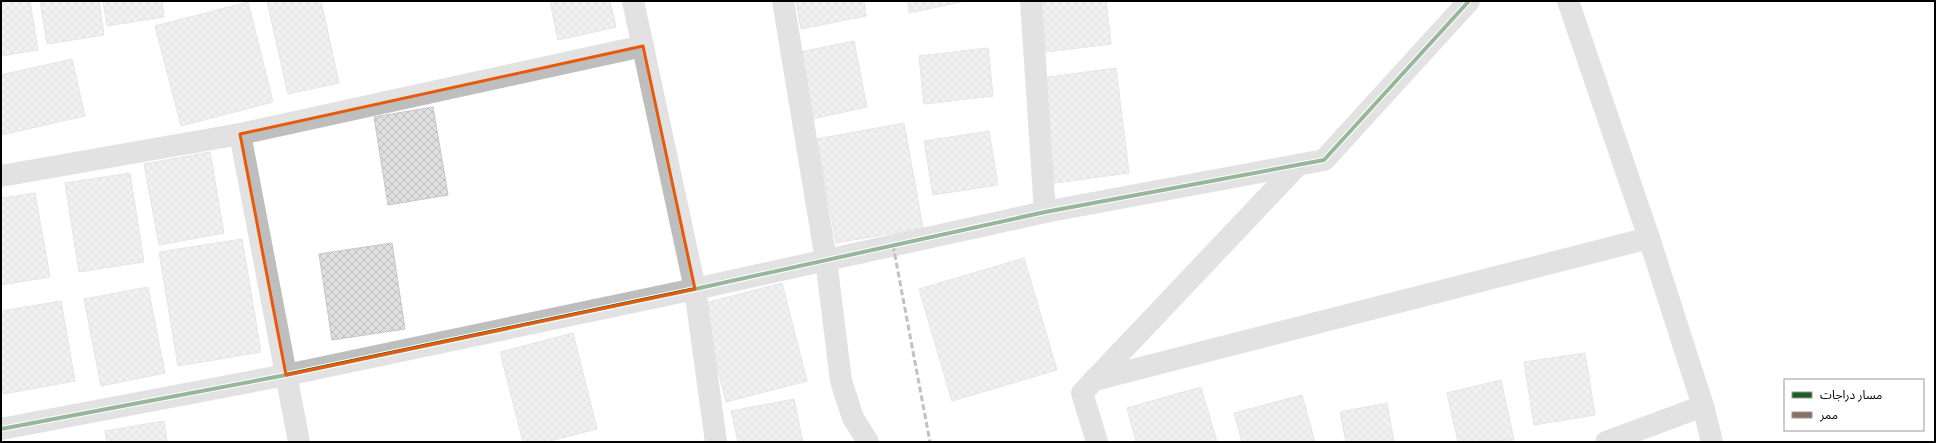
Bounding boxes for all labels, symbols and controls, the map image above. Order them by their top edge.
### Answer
legend [1784,379,1924,431]
text: مسار دراجات [1820,387,1882,402]
text: ممر [1819,407,1838,422]

